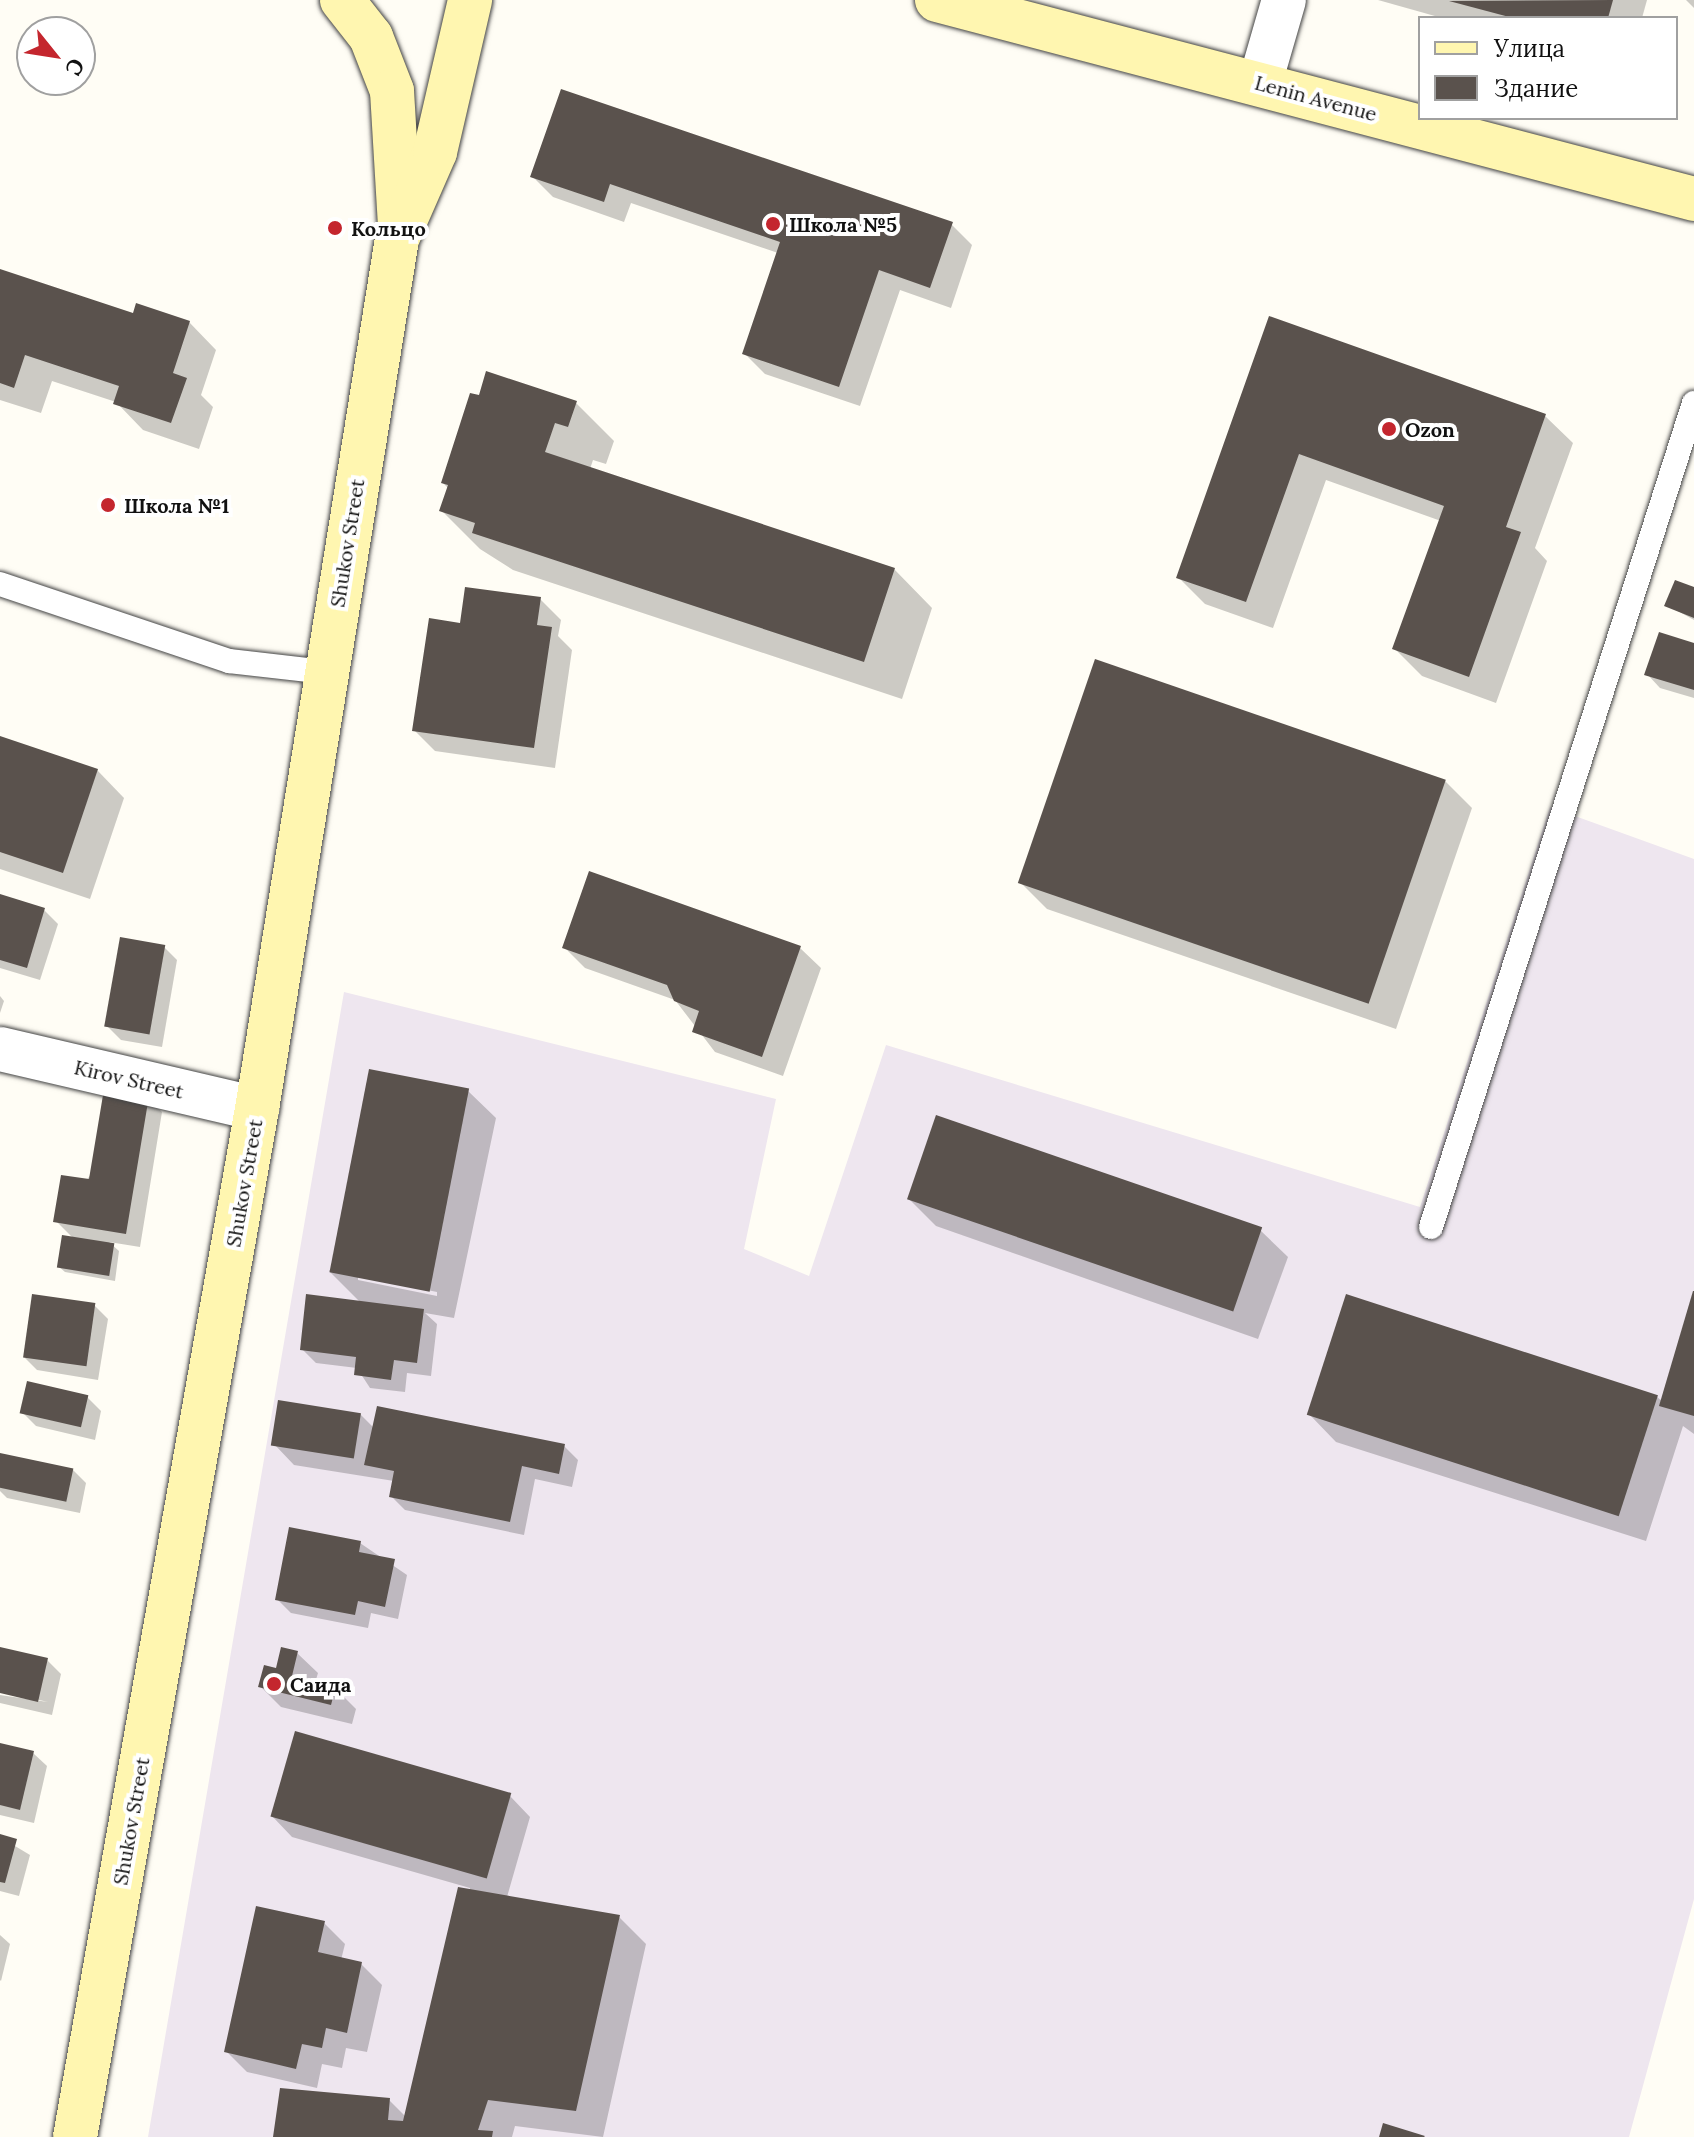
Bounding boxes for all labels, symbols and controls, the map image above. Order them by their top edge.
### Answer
north arrow [16,16,96,96]
legend [1418,16,1678,120]
text: Улица [1494,33,1565,64]
text: С [59,53,91,81]
street label: Lenin Avenue [1252,70,1380,126]
text: Здание [1494,73,1578,104]
place label: Школа №5 [789,212,897,236]
marker: Школа №5 [764,215,782,233]
place label: Кольцо [351,216,426,240]
marker: Кольцо [326,219,344,237]
place label: Ozon [1405,417,1455,441]
marker: Ozon [1380,420,1398,438]
street label: Shukov Street [325,477,369,609]
place label: Школа №1 [124,493,229,517]
marker: Школа №1 [99,496,117,514]
street label: Kirov Street [72,1055,186,1103]
street label: Shukov Street [221,1117,267,1249]
place label: Саида [290,1672,351,1696]
marker: Саида [265,1675,283,1693]
street label: Shukov Street [108,1755,154,1887]

